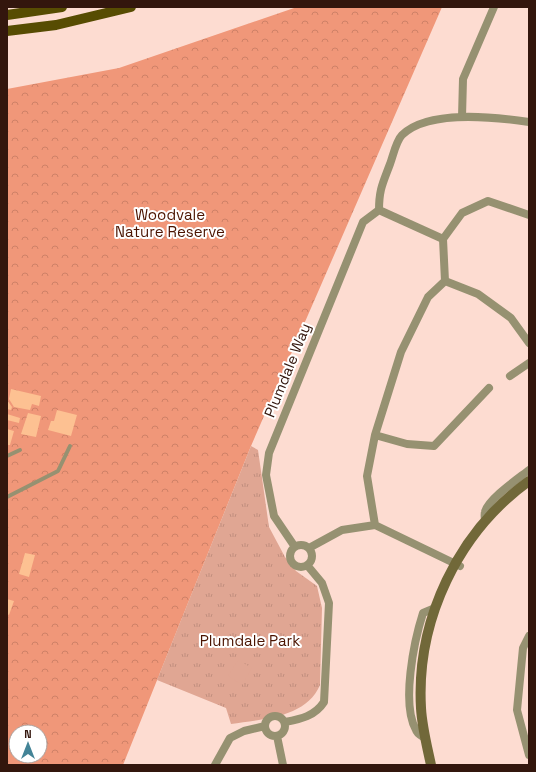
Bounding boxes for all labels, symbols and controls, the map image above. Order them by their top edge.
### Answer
park label: Woodvale Nature Reserve [115,205,225,241]
street label: Plumdale Way [259,320,315,420]
park label: Plumdale Park [200,631,300,650]
north arrow [8,724,48,764]
text: N [24,727,32,741]

